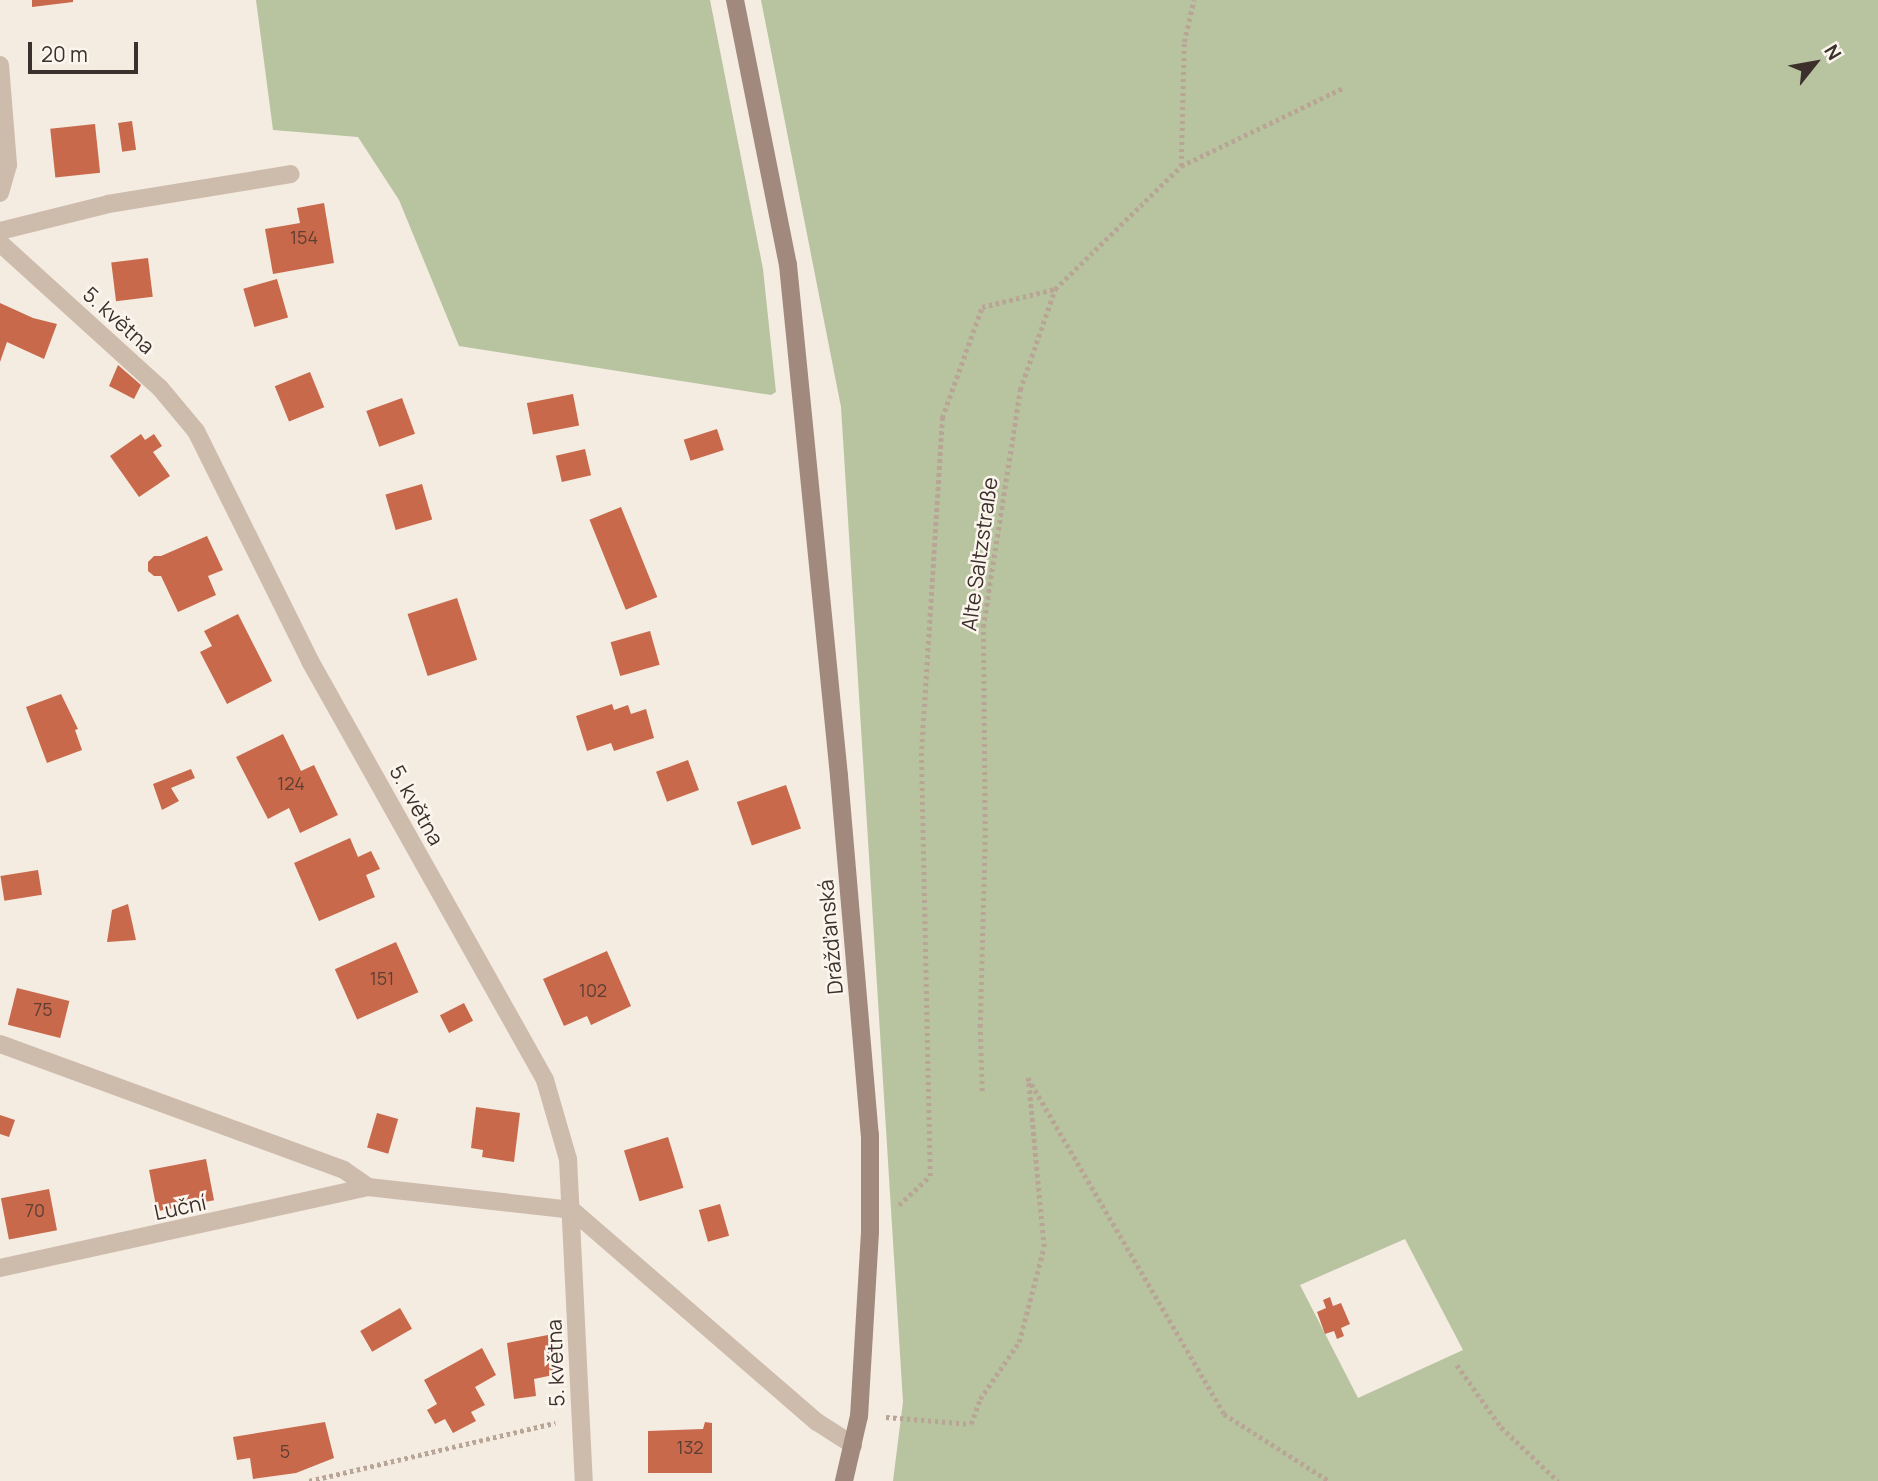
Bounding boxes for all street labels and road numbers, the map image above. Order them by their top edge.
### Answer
street label: 5. května [78,281,160,359]
street label: Alte Saltzstraße [956,476,1002,632]
street label: 5. května [385,761,449,849]
street label: Drážďanská [812,879,848,995]
street label: Luční [152,1189,208,1225]
street label: 5. května [541,1319,569,1407]

